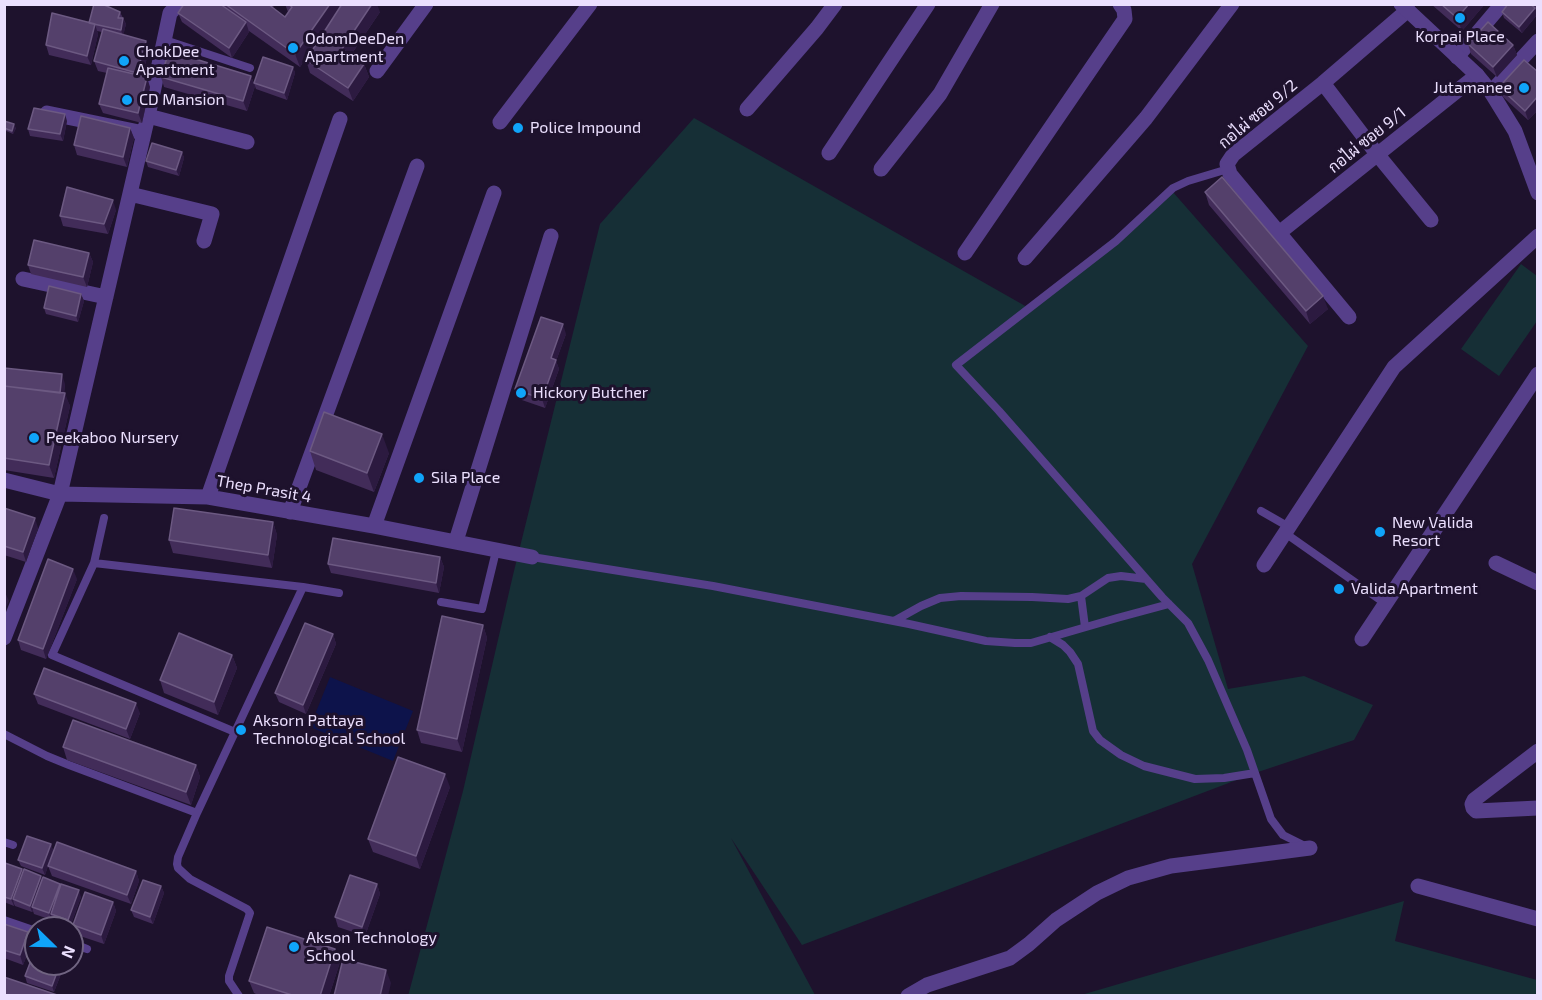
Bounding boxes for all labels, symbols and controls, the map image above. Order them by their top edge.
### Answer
marker: Korpai Place [1453,11,1467,25]
place label: Korpai Place [1415,27,1505,47]
place label: OdomDeeDen Apartment [305,29,404,67]
marker: OdomDeeDen Apartment [286,41,300,55]
place label: ChokDee Apartment [136,42,215,80]
marker: ChokDee Apartment [117,54,131,68]
street label: กอไผ่ ซอย 9/2 [1215,76,1301,152]
place label: Jutamanee [1433,78,1512,98]
marker: Jutamanee [1517,81,1531,95]
place label: CD Mansion [139,90,225,110]
marker: CD Mansion [120,93,134,107]
street label: กอไผ่ ซอย 9/1 [1324,103,1410,177]
place label: Police Impound [530,118,641,138]
marker: Police Impound [511,121,525,135]
place label: Hickory Butcher [533,383,648,403]
marker: Hickory Butcher [514,386,528,400]
place label: Peekaboo Nursery [46,428,179,448]
marker: Peekaboo Nursery [27,431,41,445]
place label: Sila Place [431,468,500,488]
street label: Thep Prasit 4 [215,471,313,507]
marker: Sila Place [412,471,426,485]
place label: New Valida Resort [1392,513,1473,551]
marker: New Valida Resort [1373,525,1387,539]
place label: Valida Apartment [1351,579,1478,599]
marker: Valida Apartment [1332,582,1346,596]
place label: Aksorn Pattaya Technological School [253,711,405,749]
marker: Aksorn Pattaya Technological School [234,723,248,737]
north arrow [24,916,84,976]
place label: Akson Technology School [306,928,437,966]
marker: Akson Technology School [287,940,301,954]
text: N [58,943,80,961]

